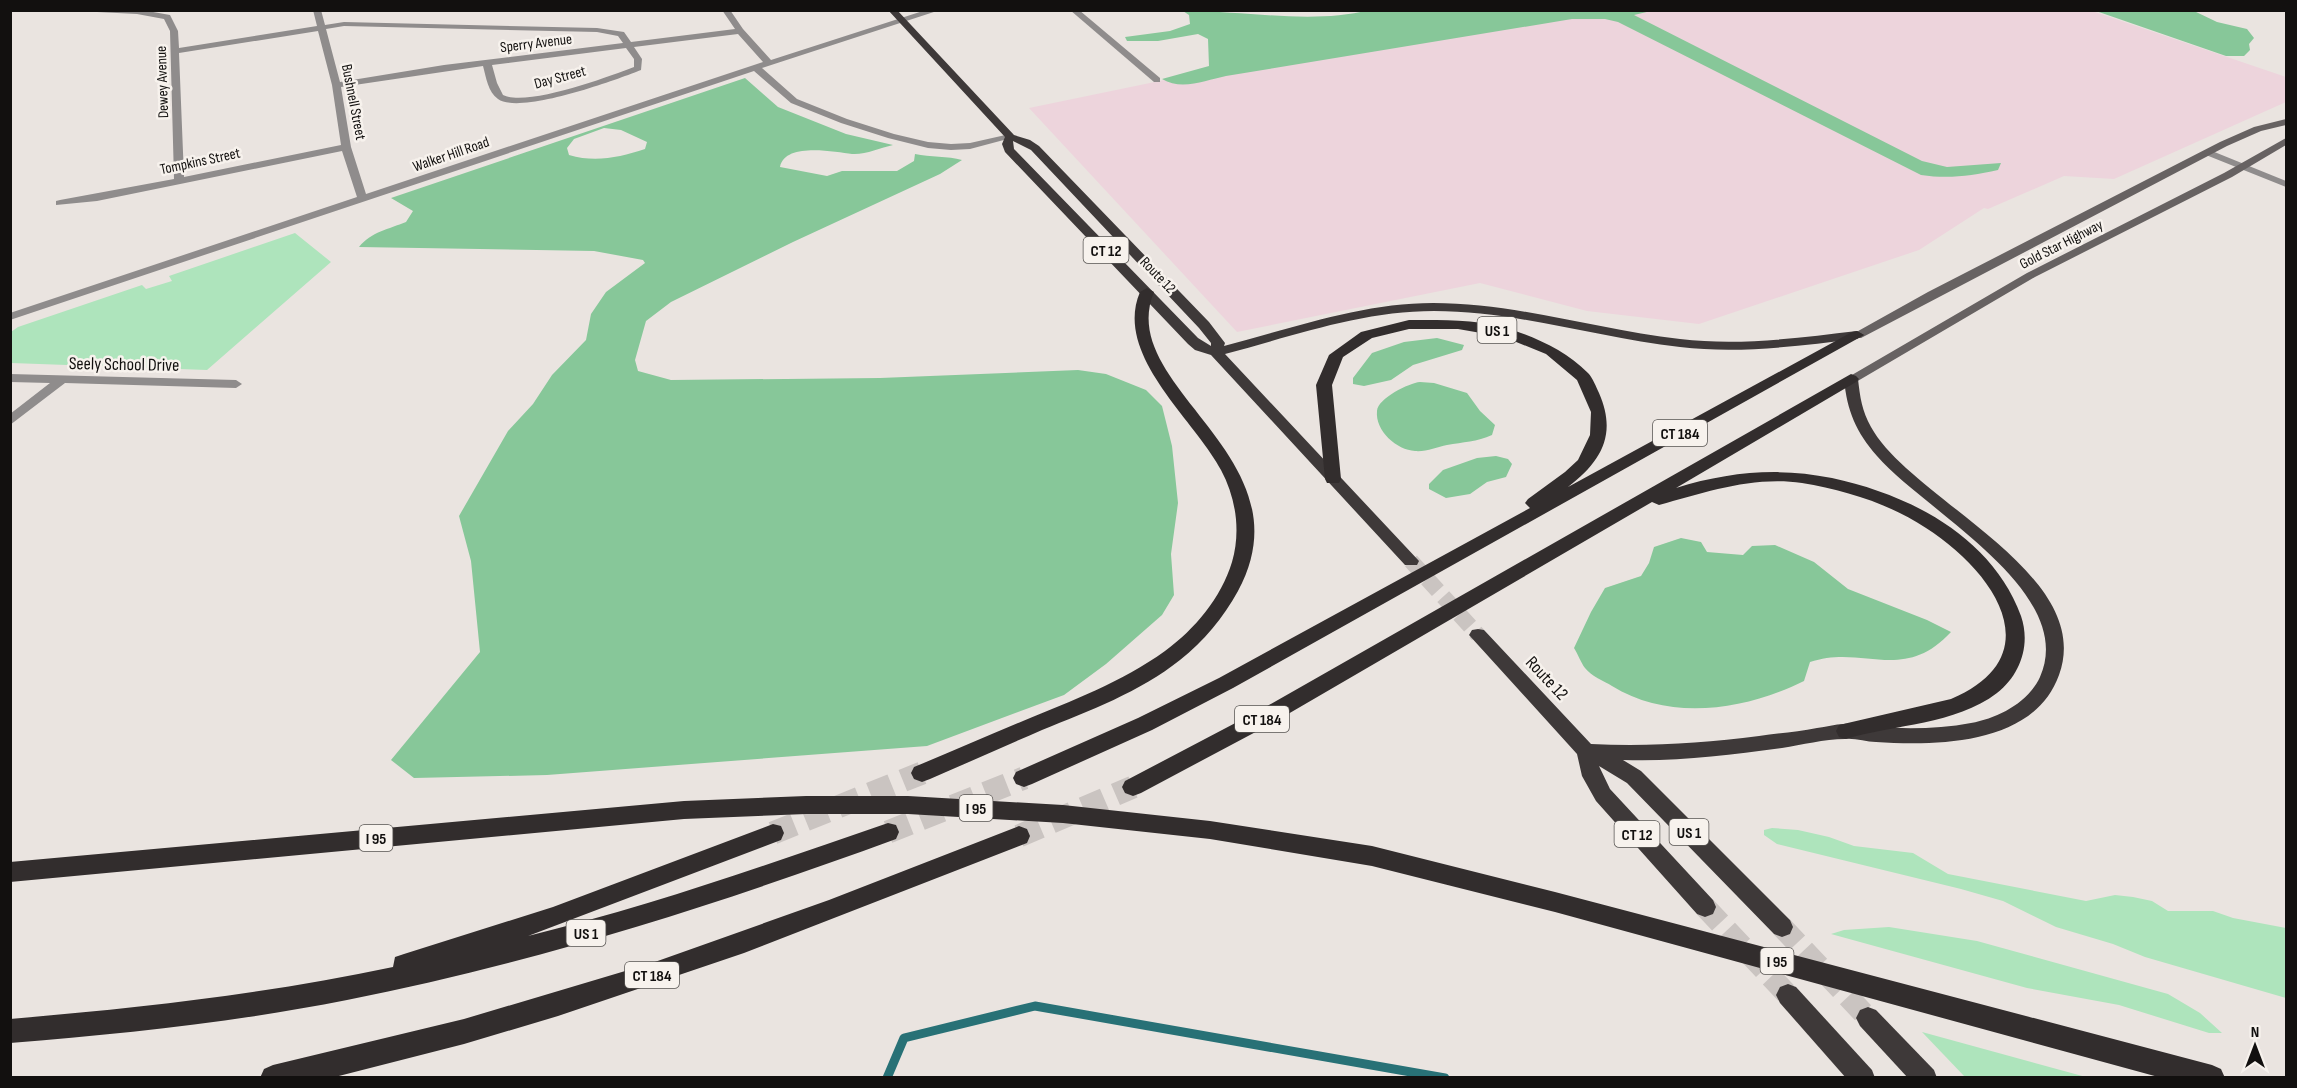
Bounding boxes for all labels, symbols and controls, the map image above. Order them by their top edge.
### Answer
street label: Sperry Avenue [499,30,573,57]
street label: Dewey Avenue [152,45,173,119]
street label: Day Street [532,61,588,93]
street label: Bushnell Street [337,63,370,142]
street label: Walker Hill Road [410,133,492,176]
street label: Tompkins Street [158,144,242,179]
street label: Gold Star Highway [2016,215,2106,274]
road number: CT 12 [1084,237,1128,263]
street label: Route 12 [1136,253,1180,298]
road number: US 1 [1478,317,1516,343]
street label: Seely School Drive [69,353,179,376]
road number: CT 184 [1653,420,1707,446]
street label: Route 12 [1521,652,1572,705]
road number: CT 184 [1235,706,1289,732]
road number: I 95 [960,795,992,821]
road number: US 1 [1670,819,1708,845]
road number: CT 12 [1614,821,1660,847]
road number: I 95 [360,825,392,851]
road number: US 1 [566,920,606,946]
road number: I 95 [1760,948,1794,974]
road number: CT 184 [625,962,679,988]
north arrow [2225,1016,2285,1076]
text: N [2251,1023,2259,1042]

